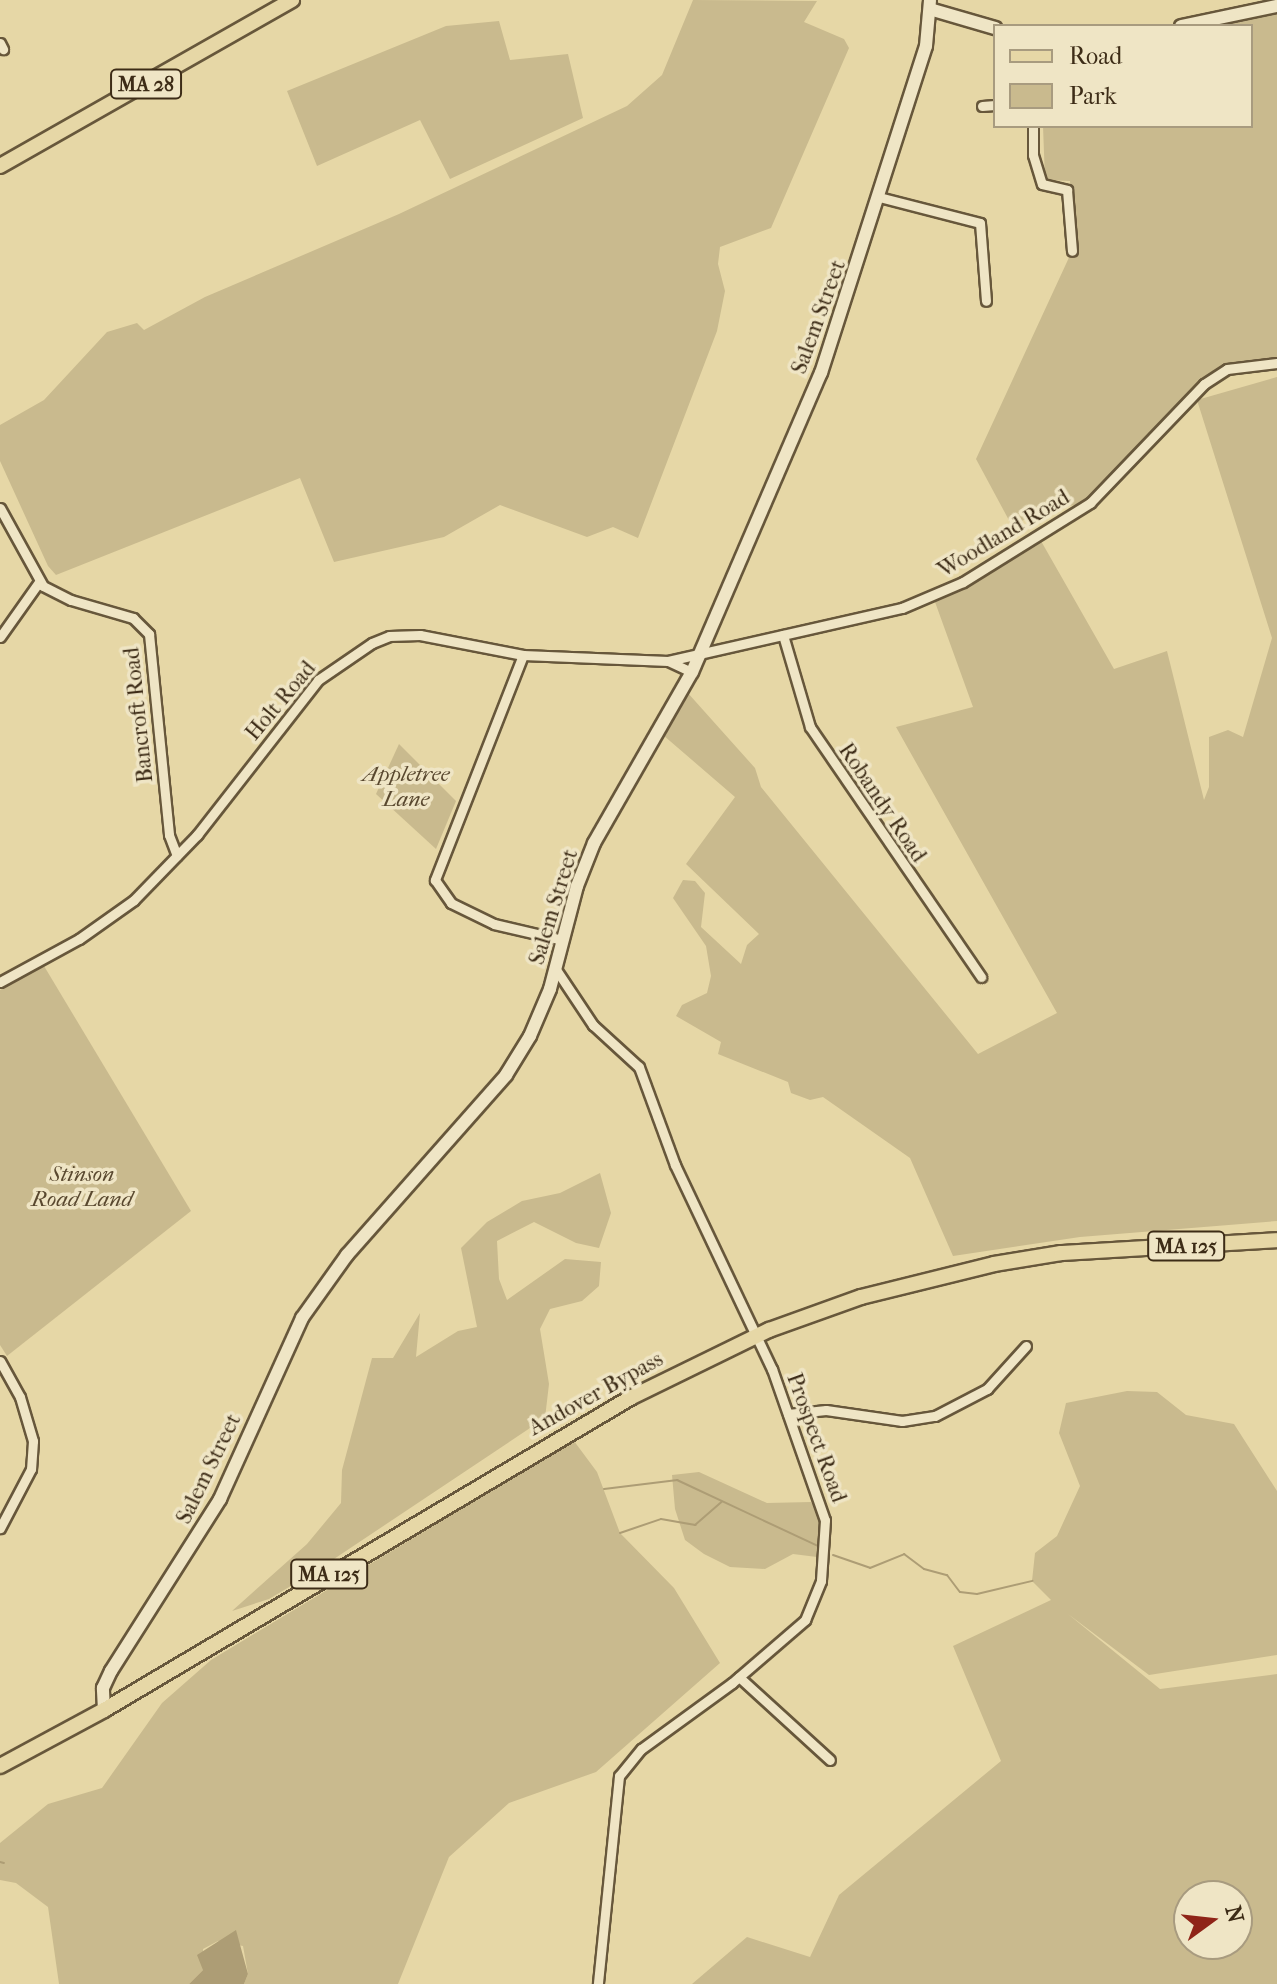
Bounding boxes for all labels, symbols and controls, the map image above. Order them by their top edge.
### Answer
legend [993,24,1253,128]
text: Road [1069,42,1122,70]
road number: MA 28 [110,68,182,100]
text: Park [1069,82,1117,110]
street label: Salem Street [786,256,852,378]
street label: Woodland Road [933,484,1075,584]
street label: Bancroft Road [119,646,159,784]
street label: Holt Road [240,656,322,746]
street label: Robandy Road [832,738,932,868]
park label: Appletree Lane [362,761,450,812]
street label: Salem Street [524,846,584,968]
park label: Stinson Road Land [31,1161,133,1212]
road number: MA 125 [1146,1230,1226,1262]
street label: Andover Bypass [524,1346,668,1442]
street label: Prospect Road [780,1370,852,1506]
street label: Salem Street [171,1410,247,1528]
road number: MA 125 [289,1558,369,1590]
north arrow [1173,1880,1253,1960]
text: N [1220,1903,1249,1926]

